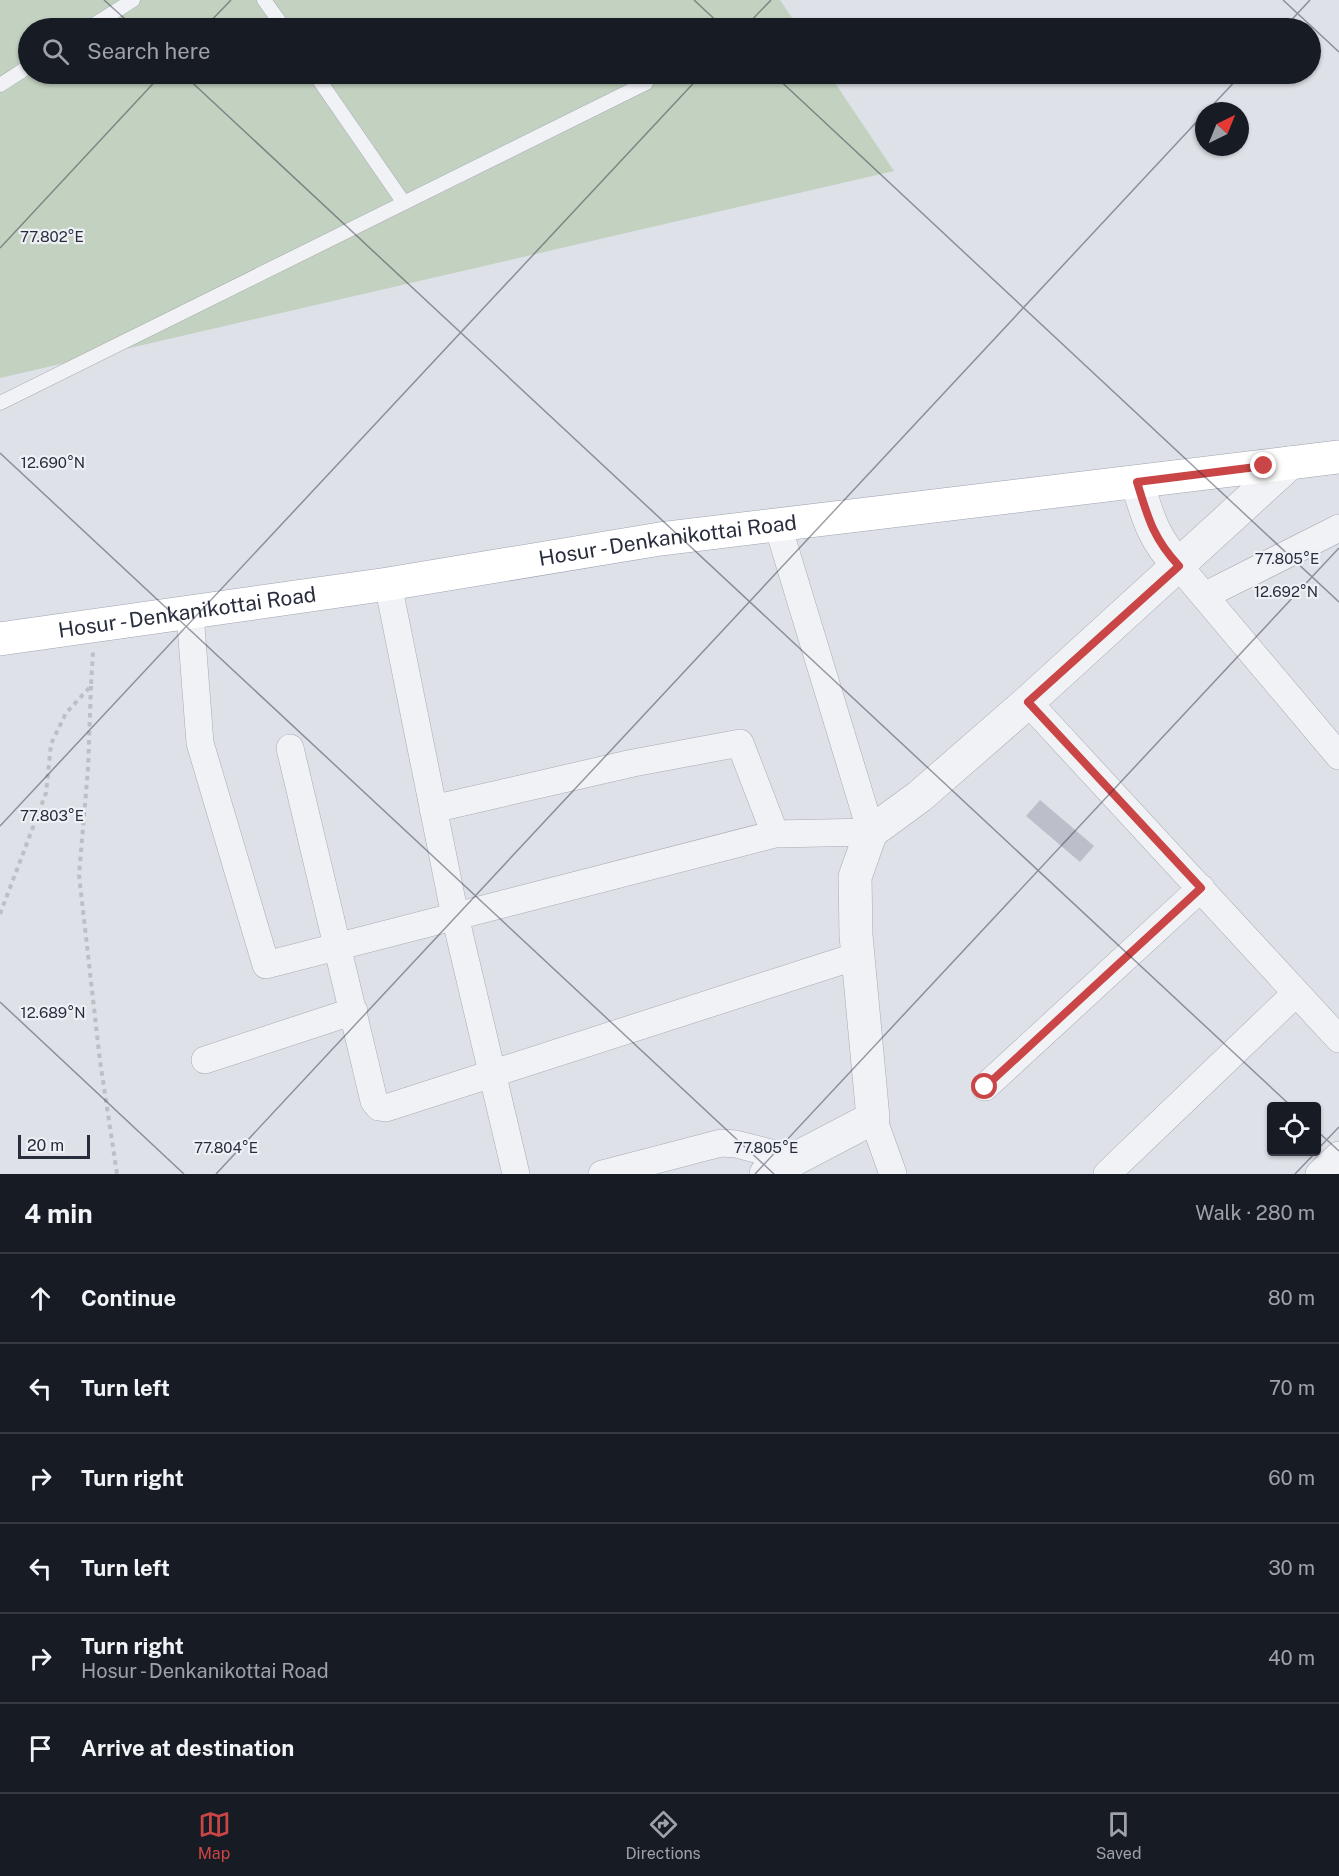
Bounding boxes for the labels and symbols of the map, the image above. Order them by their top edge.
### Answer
north arrow [1195,102,1249,156]
text: 77.802°E [20,228,84,245]
route end [1250,452,1276,478]
text: 12.690°N [21,454,85,471]
street label: Hosur - Denkanikottai Road [537,510,798,571]
text: 77.805°E [1255,550,1319,567]
street label: Hosur - Denkanikottai Road [56,581,318,643]
text: 12.692°N [1254,583,1318,600]
text: 77.803°E [20,807,84,824]
text: 12.689°N [21,1004,85,1021]
route start [971,1073,997,1099]
scale bar [18,1132,90,1160]
text: 77.804°E [194,1139,258,1156]
text: 77.805°E [734,1139,798,1156]

